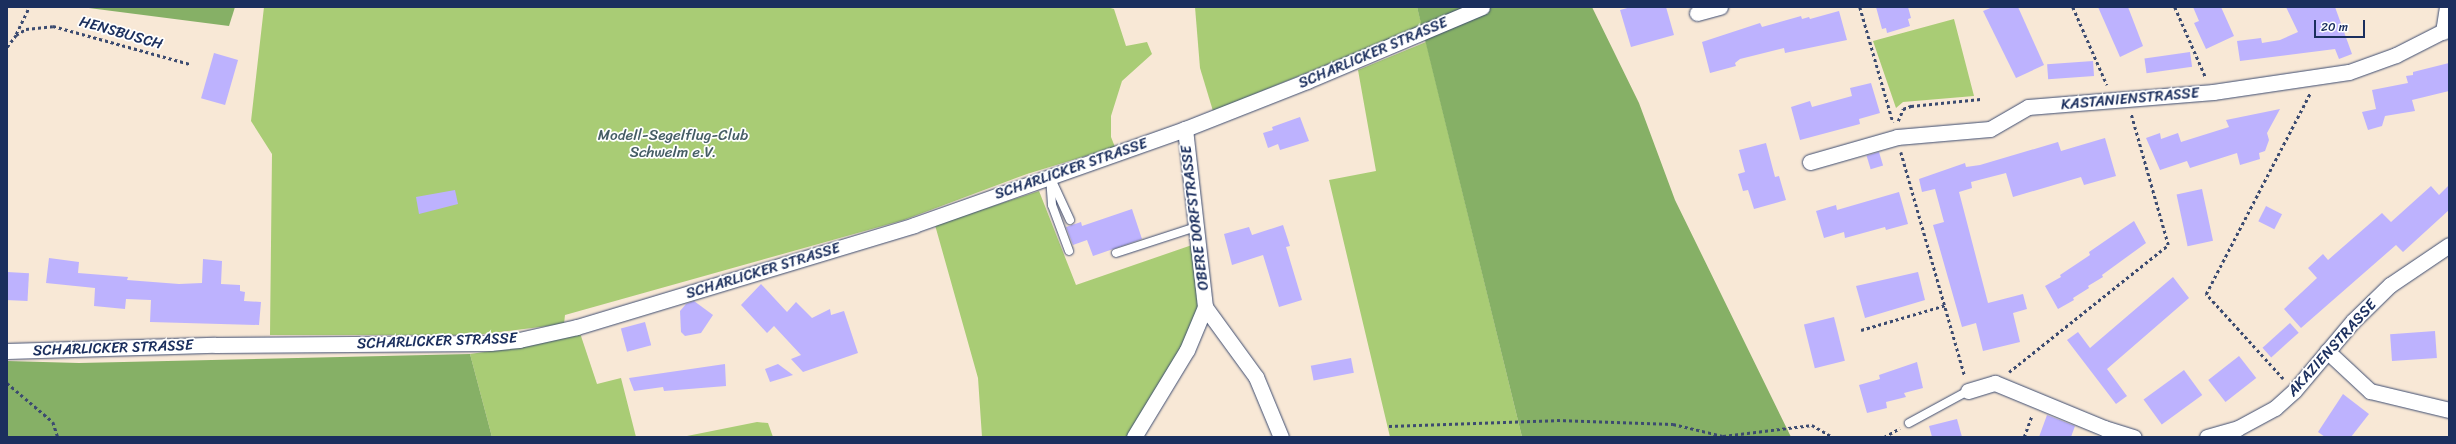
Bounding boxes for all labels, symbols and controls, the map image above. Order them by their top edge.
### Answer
scale bar [2316,12,2367,38]
street label: HENSBUSCH [77,13,165,53]
street label: SCHARLICKER STRASSE [1295,13,1451,93]
text: 20 m [2321,16,2348,38]
street label: KASTANIENSTRASSE [2060,84,2200,114]
park label: Modell-Segelflug-Club Schwelm e.V. [598,126,748,161]
street label: SCHARLICKER STRASSE [991,134,1151,204]
street label: OBERE DORFSTRASSE [1177,143,1213,293]
street label: SCHARLICKER STRASSE [683,239,843,303]
street label: AKAZIENSTRASSE [2284,296,2380,400]
street label: SCHARLICKER STRASSE [355,329,519,353]
street label: SCHARLICKER STRASSE [31,336,195,360]

